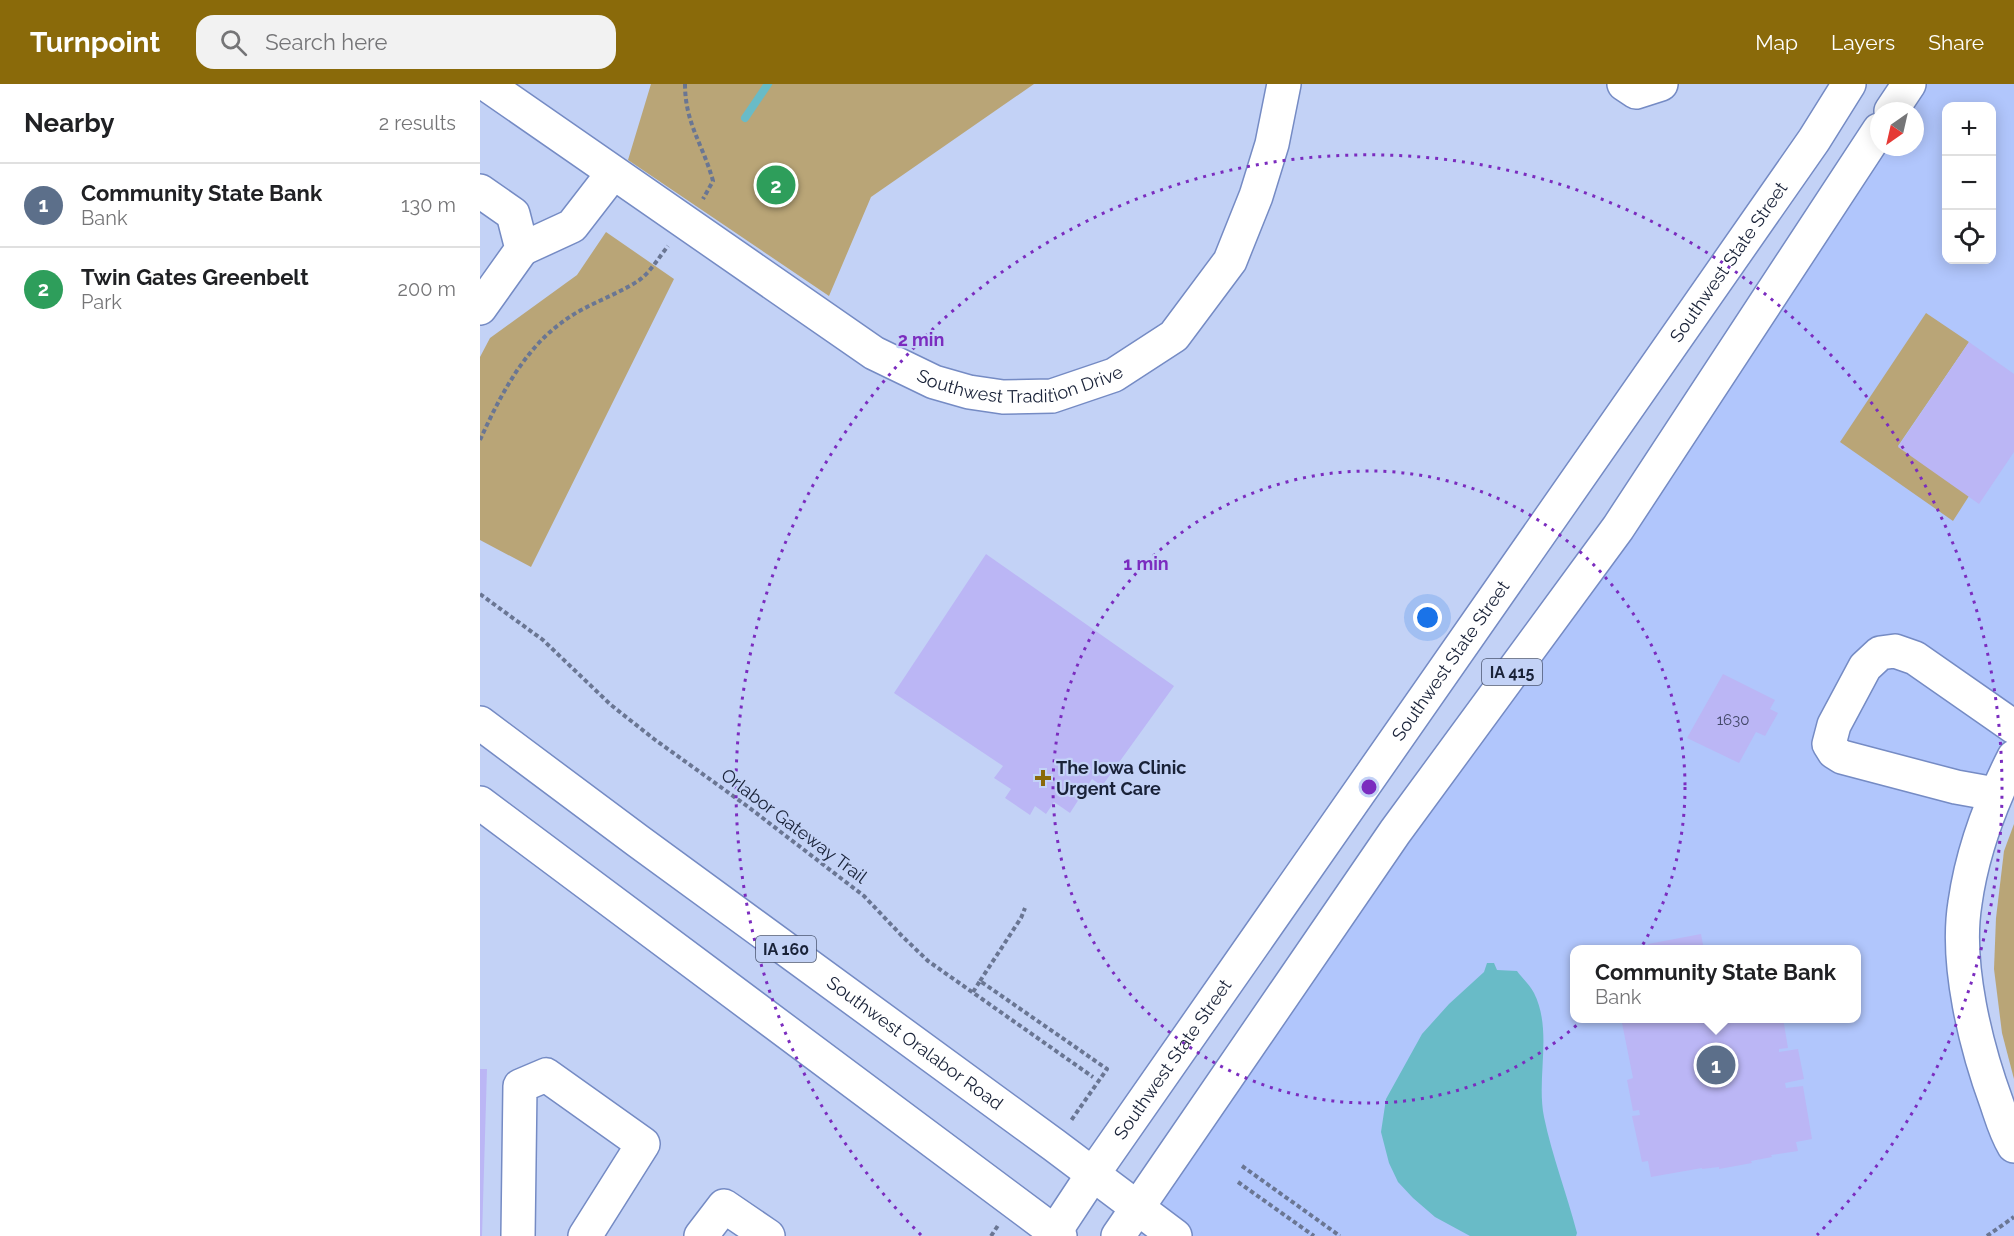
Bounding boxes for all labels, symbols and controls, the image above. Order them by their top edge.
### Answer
search box [196,15,616,69]
text: Turnpoint [30,26,160,59]
icon: search [217,26,250,59]
text: Search here [265,29,387,55]
text: Map [1755,30,1798,55]
text: Layers [1831,30,1895,55]
text: Share [1928,30,1984,55]
north arrow [1870,102,1924,156]
map controls [1942,102,1996,264]
button: + [1942,102,1996,156]
text: Nearby [24,108,114,138]
text: 2 results [379,111,456,135]
button: − [1942,156,1996,210]
pin: 2 [756,162,796,208]
street label: Southwest State Street [1665,178,1792,346]
text: Community State Bank [81,180,322,206]
text: 1 [39,193,48,217]
text: 130 m [401,193,456,217]
text: Bank [81,206,127,230]
button: locate [1942,210,1996,264]
text: Twin Gates Greenbelt [81,264,309,290]
text: 2 [38,277,49,301]
text: 200 m [398,277,456,301]
text: Park [81,290,122,314]
text: 2 min [898,329,944,350]
street label: Southwest Tradition Drive [914,361,1127,407]
text: 1 min [1123,553,1169,574]
street label: Southwest State Street [1387,576,1514,745]
your location [1413,603,1442,632]
road number: IA 415 [1482,659,1542,685]
house number: 1630 [1717,711,1749,729]
place label: The Iowa Clinic Urgent Care [1056,757,1186,799]
street label: Orlabor Gateway Trail [717,764,871,887]
marker: The Iowa Clinic Urgent Care [1034,769,1052,787]
centre of rings [1359,777,1379,797]
road number: IA 160 [756,936,816,962]
popup [1570,945,1861,1023]
text: Community State Bank [1595,959,1836,985]
street label: Southwest Oralabor Road [823,972,1007,1114]
street label: Southwest State Street [1109,975,1236,1143]
text: Bank [1595,985,1641,1009]
pin: 1 [1696,1042,1736,1088]

